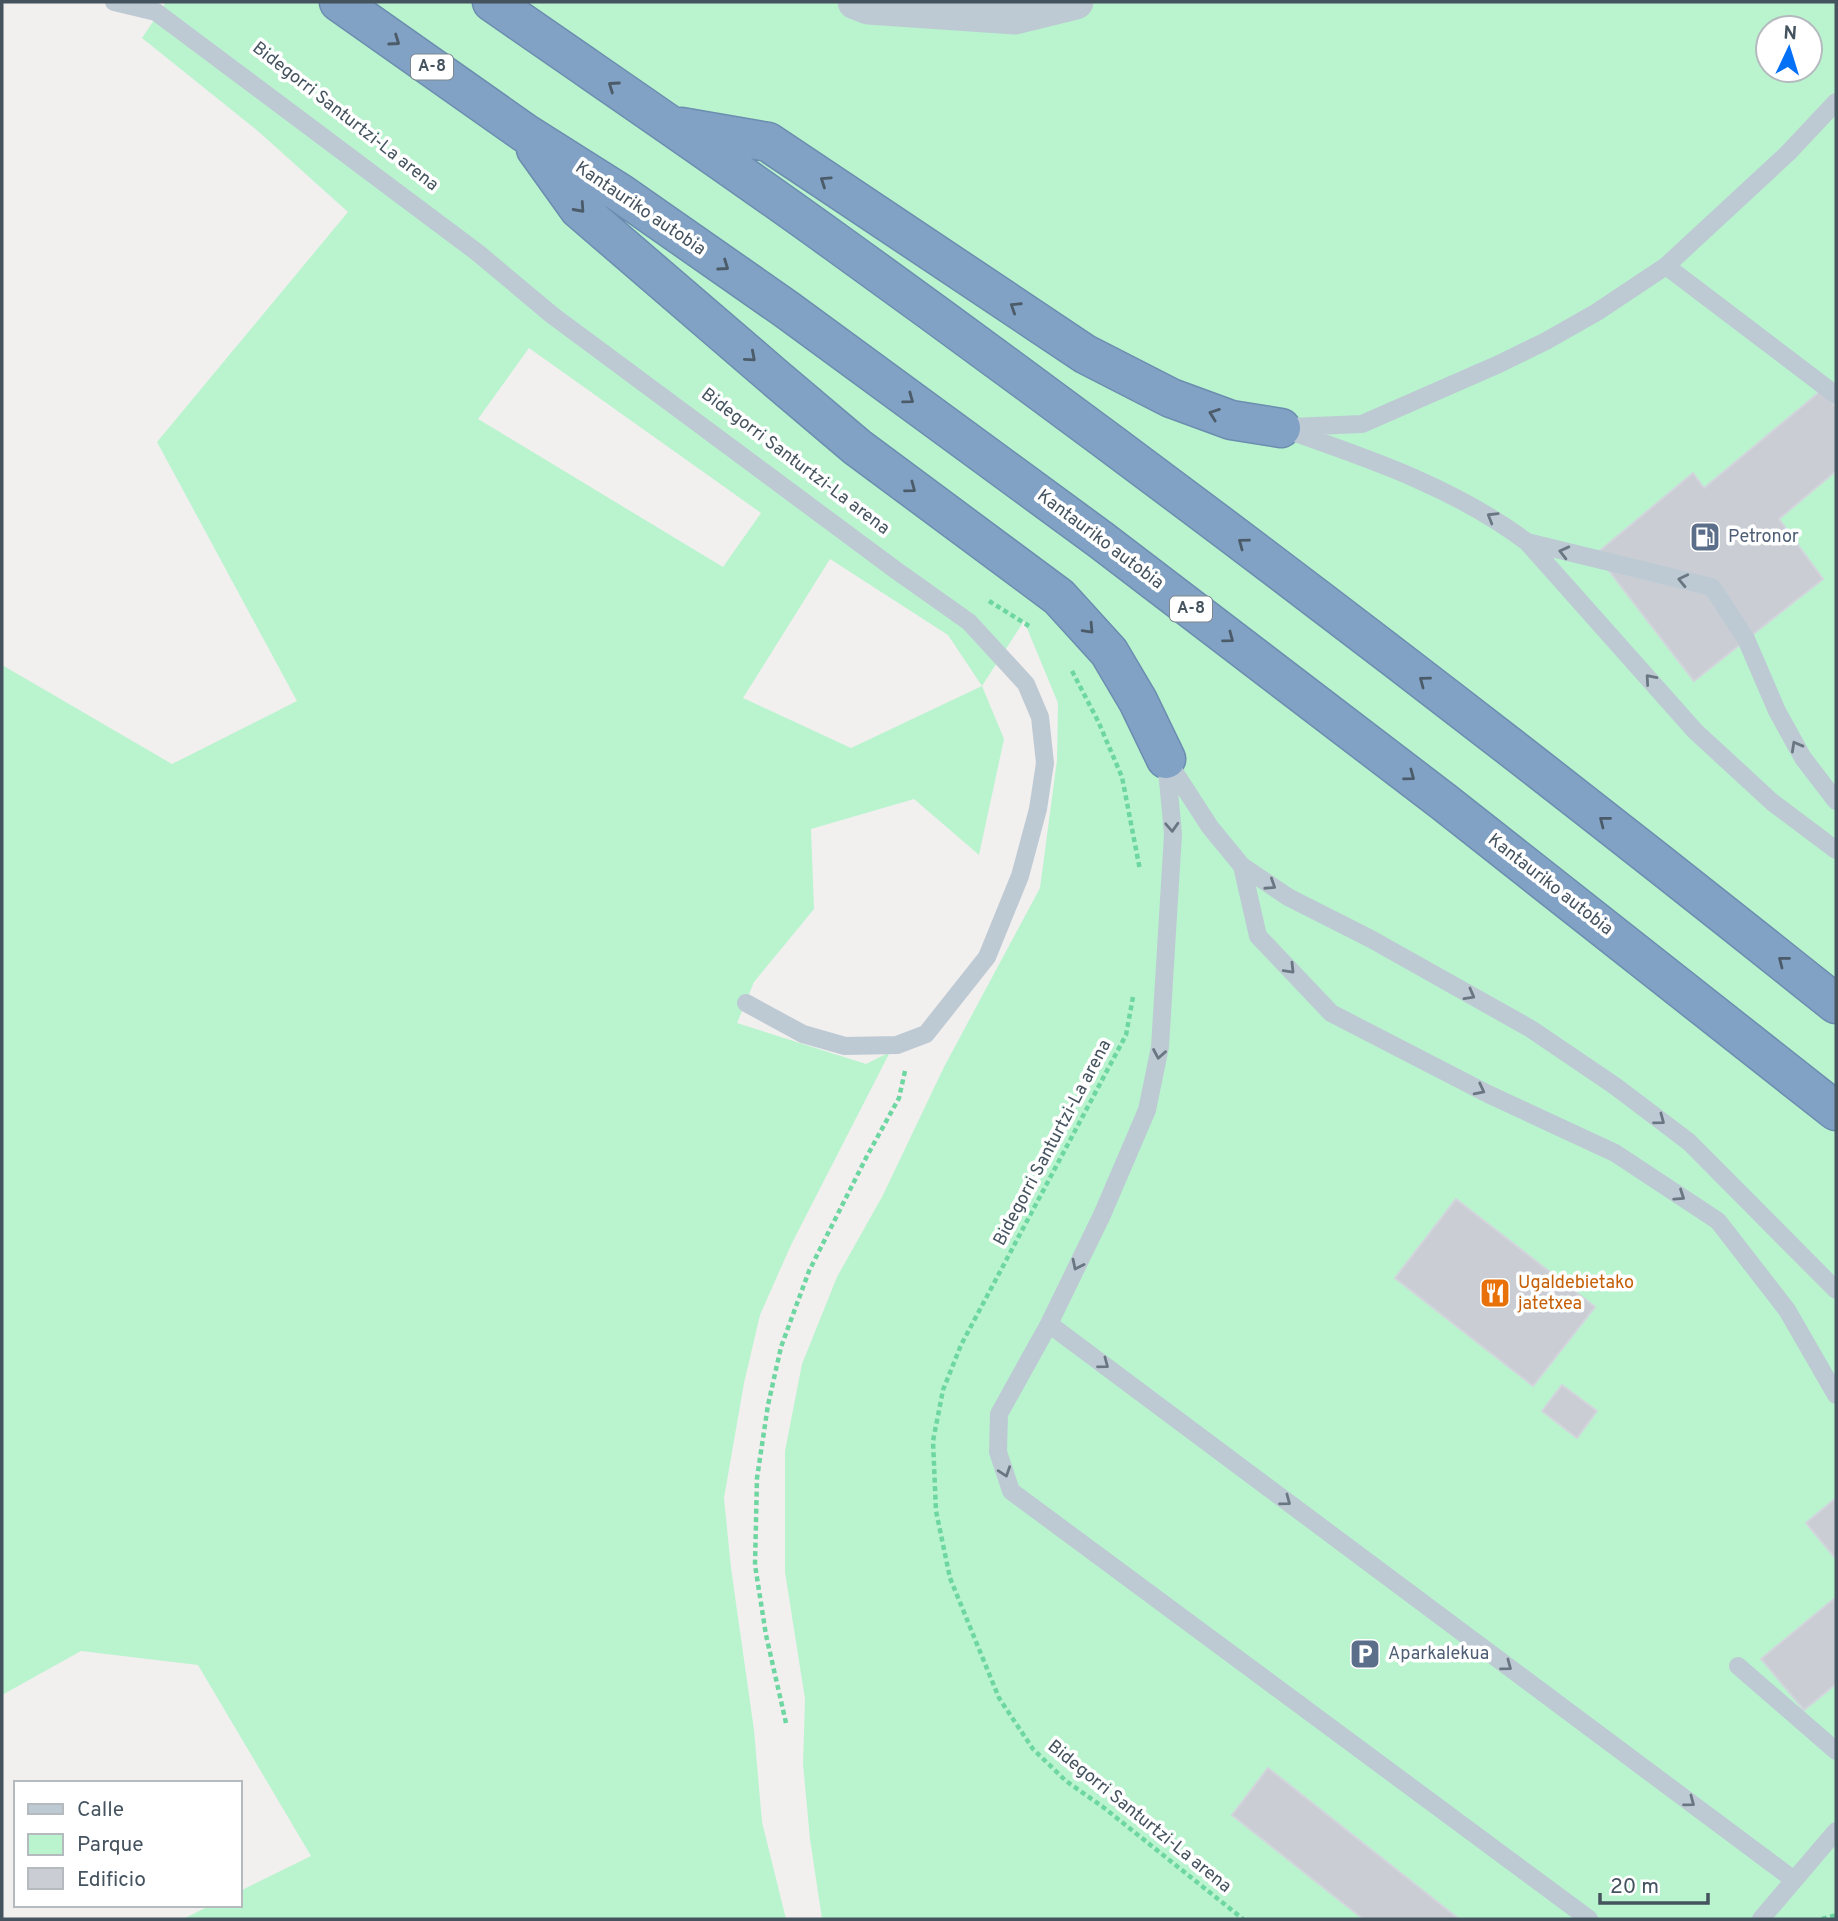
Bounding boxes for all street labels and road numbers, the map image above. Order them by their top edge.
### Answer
street label: Bidegorri Santurtzi-La arena [247,37,443,197]
road number: A-8 [411,54,453,80]
street label: Kantauriko autobia [570,157,710,261]
street label: Bidegorri Santurtzi-La arena [696,384,894,540]
street label: Kantauriko autobia [1032,485,1168,595]
road number: A-8 [1170,596,1212,622]
street label: Kantauriko autobia [1483,829,1617,941]
street label: Bidegorri Santurtzi-La arena [989,1036,1117,1250]
street label: Bidegorri Santurtzi-La arena [1042,1736,1236,1898]

